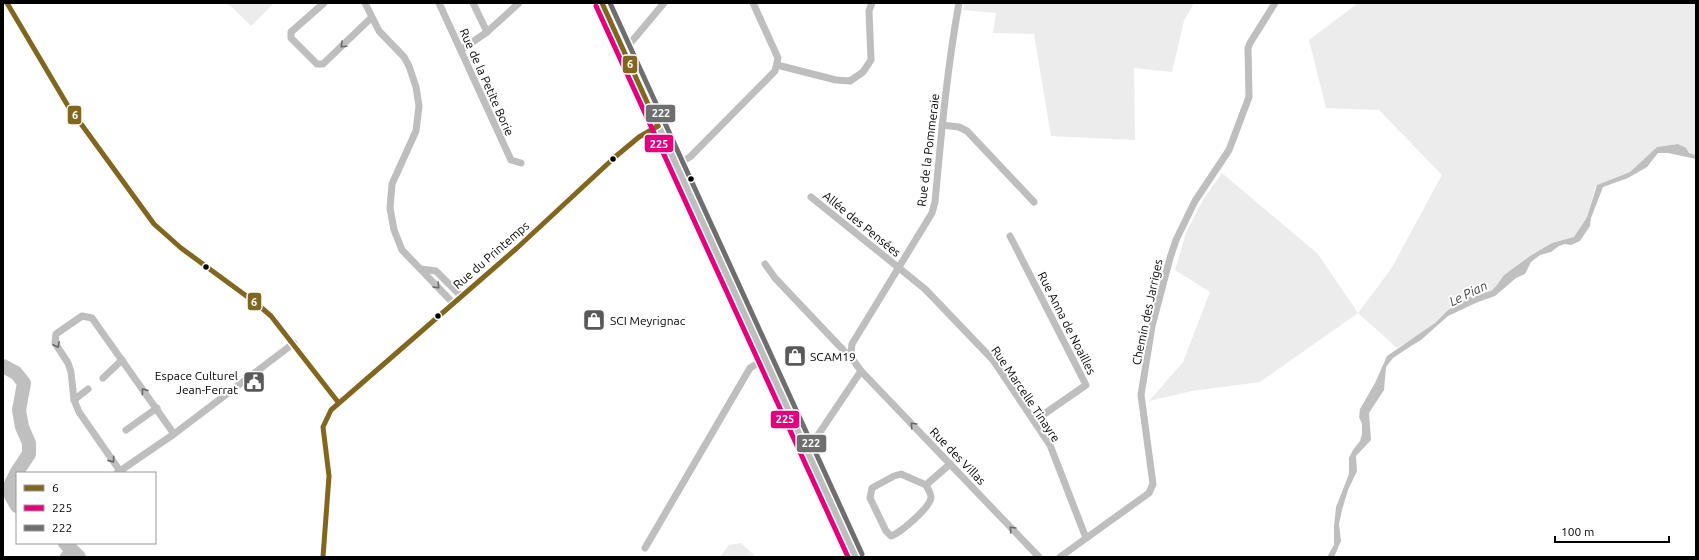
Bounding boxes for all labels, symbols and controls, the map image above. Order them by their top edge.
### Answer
street label: Rue de la Petite Borie [457,26,517,138]
one-way arrow [340,40,348,48]
line badge: 6 [622,55,638,74]
text: 6 [627,58,633,70]
street label: Rue de la Pommeraie [915,93,941,207]
line badge: 222 [645,104,676,123]
line badge: 6 [67,105,82,125]
text: 222 [652,107,670,119]
text: 6 [72,109,78,121]
line badge: 225 [644,134,674,153]
text: 225 [650,138,668,150]
unlabelled marker [608,154,618,164]
unlabelled marker [686,174,696,184]
street label: Allée des Pensées [821,189,903,259]
street label: Rue du Printemps [451,219,531,291]
street label: Chemin des Jarriges [1129,258,1165,366]
unlabelled marker [201,262,211,272]
street label: Rue Anna de Noailles [1035,270,1099,376]
water label: Le Pian [1447,278,1489,308]
one-way arrow [433,281,440,289]
line badge: 6 [247,292,262,311]
text: 6 [251,296,257,308]
shop icon: SCI Meyrignac [581,307,607,333]
unlabelled marker [433,311,443,321]
place label: SCI Meyrignac [610,314,686,327]
one-way arrow [52,341,60,348]
shop icon: SCAM19 [782,343,808,369]
street label: Rue Marcelle Tinayre [989,344,1063,444]
place label: SCAM19 [810,350,856,363]
place label: Espace Culturel Jean-Ferrat [155,369,238,396]
public building icon: Espace Culturel Jean-Ferrat [241,369,267,395]
one-way arrow [142,388,149,395]
line badge: 225 [770,410,800,429]
text: 225 [776,413,794,425]
one-way arrow [910,422,918,430]
street label: Rue des Villas [928,425,988,487]
line badge: 222 [796,434,827,453]
text: 222 [802,437,820,449]
one-way arrow [107,455,114,462]
legend [16,472,156,544]
text: 6 [52,481,59,494]
text: 225 [52,501,72,514]
scale bar [1555,518,1669,544]
text: 222 [52,521,72,534]
text: 100 m [1561,525,1594,538]
one-way arrow [1010,526,1017,534]

